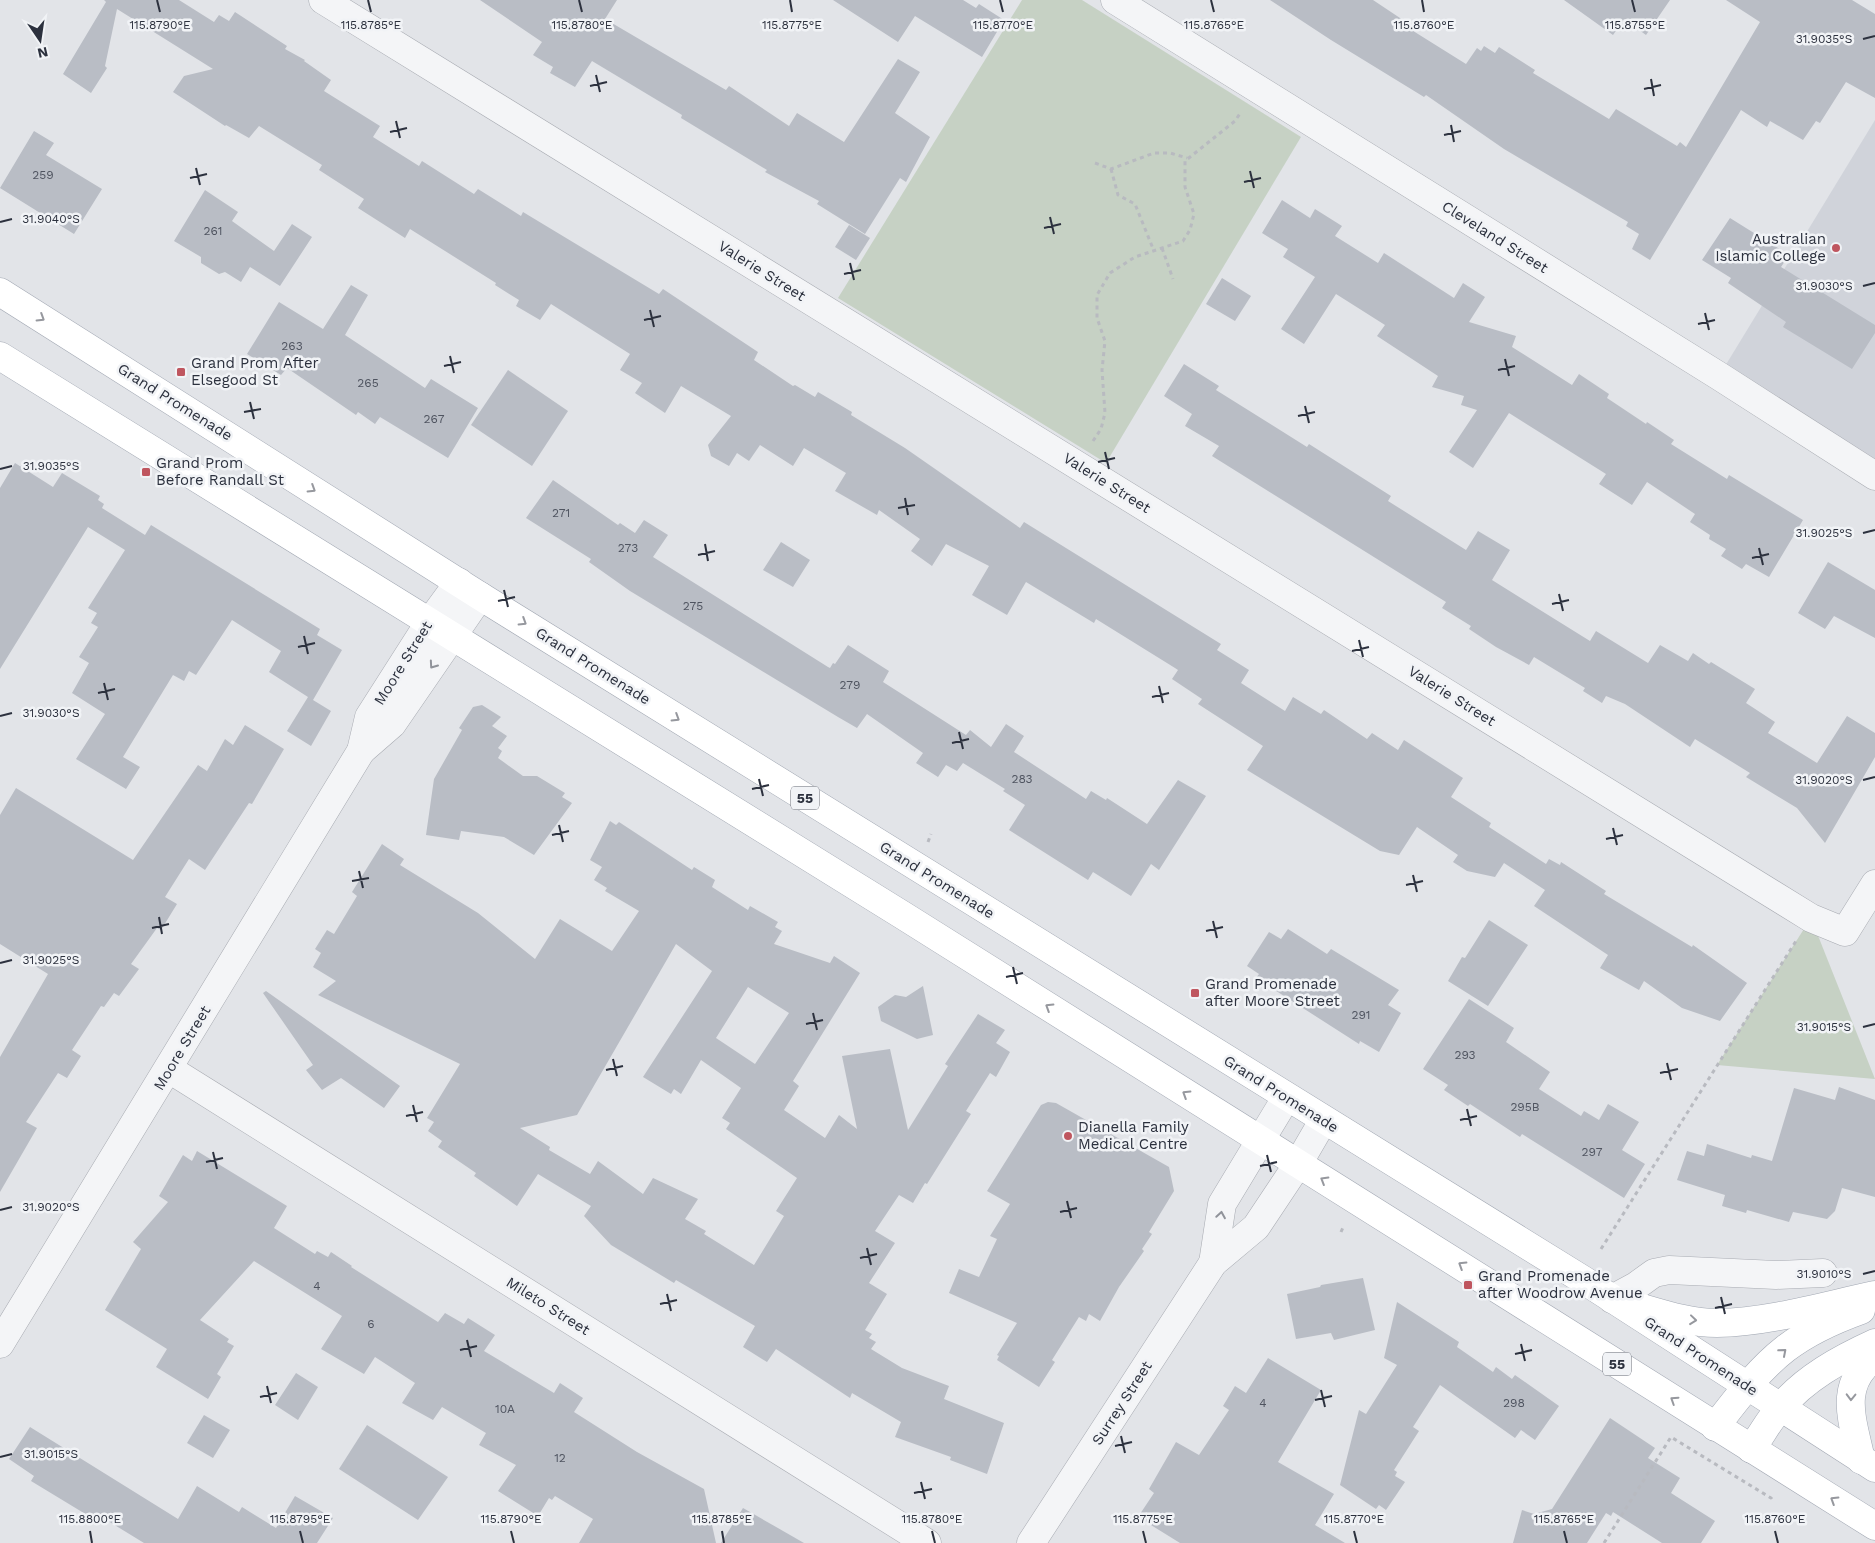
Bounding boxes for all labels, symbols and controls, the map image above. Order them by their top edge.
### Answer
north arrow [15,15,65,65]
text: 115.8790°E [129,18,191,32]
text: 115.8785°E [341,18,402,32]
text: 115.8780°E [552,18,613,32]
text: 115.8775°E [762,18,822,32]
text: 115.8770°E [973,18,1034,32]
text: 115.8765°E [1184,18,1245,32]
text: 115.8760°E [1394,18,1455,32]
text: 115.8755°E [1605,18,1666,32]
text: 31.9035°S [1796,32,1852,46]
text: N [36,44,50,62]
house number: 259 [32,168,54,182]
street label: Cleveland Street [1439,197,1552,277]
text: 31.9040°S [22,212,80,226]
house number: 261 [204,224,222,238]
place label: Australian Islamic College [1715,230,1826,265]
street label: Valerie Street [715,237,810,305]
marker: Australian Islamic College [1830,242,1842,254]
text: 31.9030°S [1795,279,1853,293]
one-way arrow [36,311,45,321]
house number: 263 [281,339,303,353]
place label: Grand Prom After Elsegood St [191,354,319,389]
street label: Grand Promenade [114,359,236,445]
marker: Grand Prom After Elsegood St [175,366,187,378]
house number: 265 [357,376,379,390]
house number: 267 [424,412,445,426]
street label: Valerie Street [1060,449,1155,517]
place label: Grand Prom Before Randall St [156,454,285,489]
text: 31.9035°S [23,459,79,473]
marker: Grand Prom Before Randall St [140,466,152,478]
one-way arrow [306,483,315,492]
house number: 271 [552,506,570,520]
text: 31.9025°S [1796,526,1852,540]
house number: 273 [618,541,638,555]
house number: 275 [683,599,703,613]
one-way arrow [518,616,527,626]
street label: Moore Street [370,617,436,708]
street label: Grand Promenade [532,623,654,709]
one-way arrow [430,659,439,669]
street label: Valerie Street [1405,662,1500,730]
house number: 279 [840,678,860,692]
text: 31.9030°S [22,706,80,720]
one-way arrow [670,711,679,721]
house number: 283 [1011,772,1033,786]
text: 31.9020°S [1795,773,1853,787]
road number: 55 [791,786,819,810]
street label: Grand Promenade [876,837,998,923]
text: 31.9025°S [23,953,79,967]
place label: Grand Promenade after Moore Street [1205,975,1341,1010]
marker: Grand Promenade after Moore Street [1189,987,1201,999]
street label: Moore Street [150,1002,215,1094]
one-way arrow [1045,1004,1054,1013]
house number: 291 [1351,1008,1371,1022]
text: 31.9015°S [1797,1020,1851,1034]
house number: 293 [1454,1048,1476,1062]
street label: Grand Promenade [1220,1051,1342,1137]
one-way arrow [1183,1090,1192,1100]
house number: 295B [1510,1100,1540,1114]
place label: Dianella Family Medical Centre [1078,1118,1189,1153]
marker: Dianella Family Medical Centre [1062,1130,1074,1142]
house number: 297 [1582,1145,1603,1159]
one-way arrow [1321,1176,1330,1186]
text: 31.9020°S [22,1200,80,1214]
one-way arrow [1215,1210,1225,1219]
one-way arrow [1459,1262,1468,1272]
place label: Grand Promenade after Woodrow Avenue [1478,1267,1643,1302]
text: 31.9010°S [1796,1267,1852,1281]
street label: Mileto Street [503,1273,594,1339]
house number: 4 [313,1279,321,1293]
marker: Grand Promenade after Woodrow Avenue [1462,1279,1474,1291]
street label: Grand Promenade [1641,1313,1761,1399]
one-way arrow [1689,1314,1697,1325]
house number: 6 [367,1317,375,1331]
one-way arrow [1777,1349,1786,1358]
road number: 55 [1603,1352,1631,1376]
street label: Surrey Street [1088,1357,1156,1448]
one-way arrow [1846,1393,1856,1401]
house number: 4 [1259,1396,1267,1410]
house number: 298 [1503,1396,1525,1410]
one-way arrow [1670,1397,1679,1407]
house number: 10A [495,1402,515,1416]
text: 31.9015°S [24,1447,78,1461]
house number: 12 [554,1451,566,1465]
one-way arrow [1830,1497,1839,1507]
text: 115.8800°E [59,1512,122,1526]
text: 115.8795°E [270,1512,331,1526]
text: 115.8790°E [480,1512,542,1526]
text: 115.8785°E [692,1512,753,1526]
text: 115.8780°E [902,1512,963,1526]
text: 115.8775°E [1113,1512,1173,1526]
text: 115.8770°E [1324,1512,1385,1526]
text: 115.8765°E [1534,1512,1595,1526]
text: 115.8760°E [1745,1512,1806,1526]

